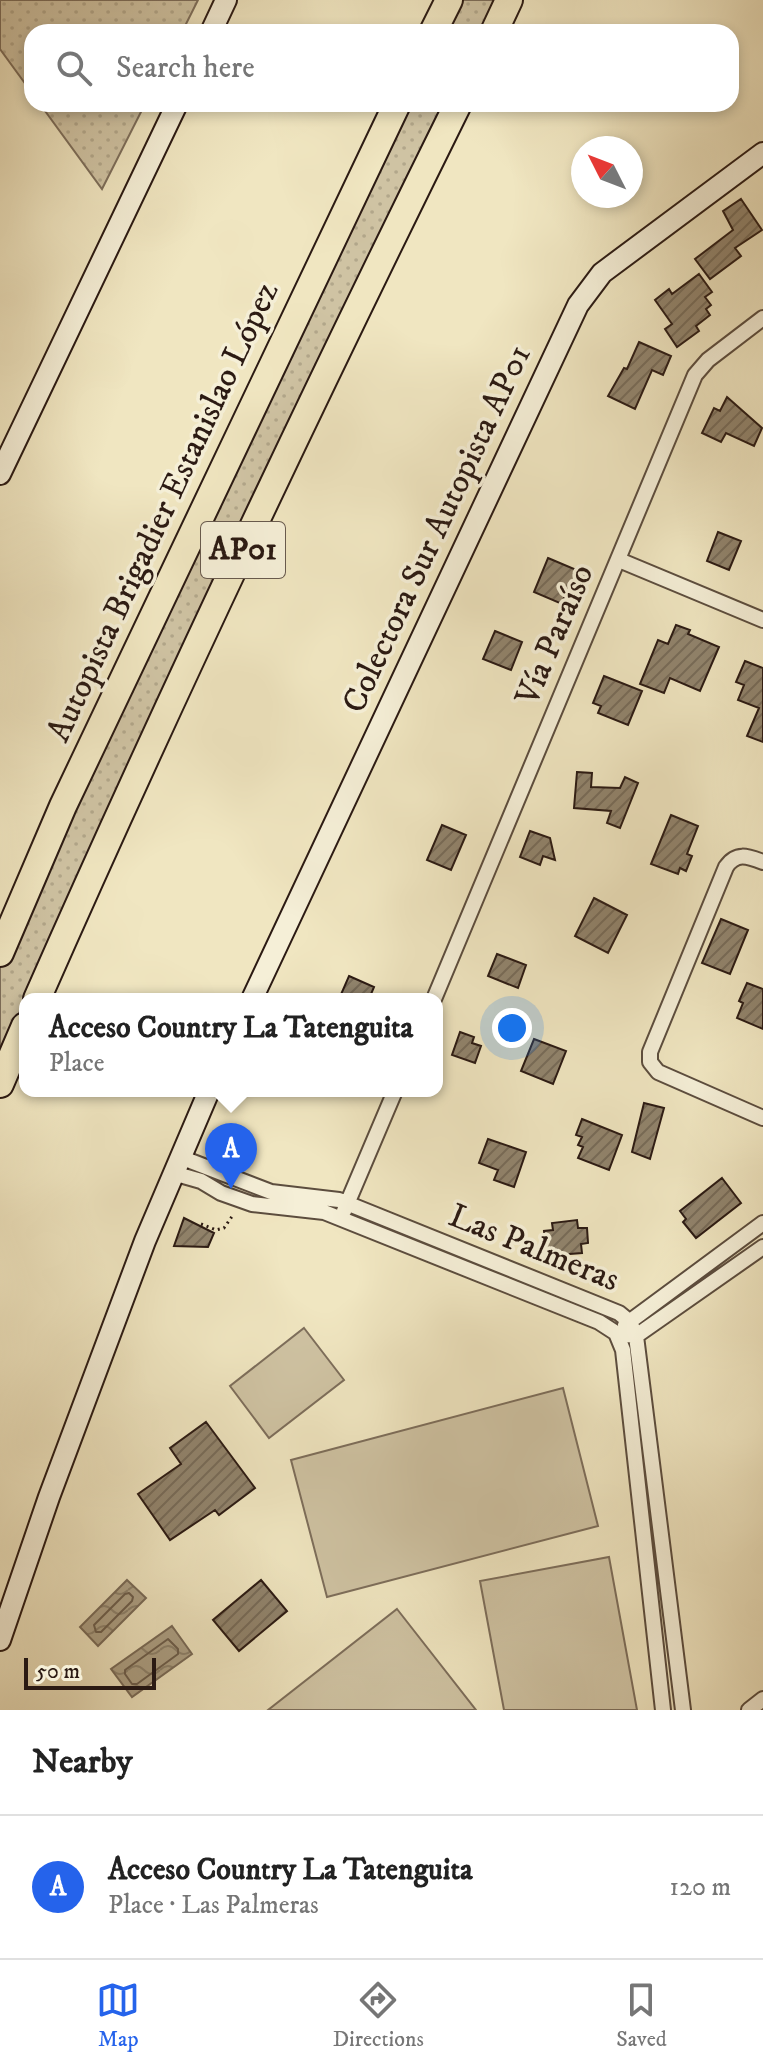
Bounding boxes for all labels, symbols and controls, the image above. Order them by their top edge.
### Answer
search box [24,24,739,112]
icon: search [52,46,96,90]
text: Search here [116,50,255,87]
north arrow [571,136,643,208]
street label: Autopista Brigadier Estanislao López [38,275,288,749]
street label: Colectora Sur Autopista AP01 [333,338,541,720]
road number: AP01 [201,522,285,578]
street label: Vía Paraíso [506,558,603,713]
popup [19,993,443,1097]
your location [492,1008,532,1048]
text: Acceso Country La Tatenguita [49,1010,413,1047]
text: Place [49,1047,104,1080]
pin: A [205,1123,257,1189]
street label: Las Palmeras [443,1195,625,1301]
scale bar [24,1654,156,1690]
text: 50 m [36,1658,80,1685]
text: Nearby [32,1741,133,1783]
text: Acceso Country La Tatenguita [108,1852,473,1889]
text: A [50,1871,66,1904]
text: 120 m [670,1871,731,1904]
text: Place · Las Palmeras [108,1889,319,1922]
tab: Map [96,1978,140,2053]
tab: Directions [333,1978,424,2053]
tab: Saved [616,1978,667,2053]

